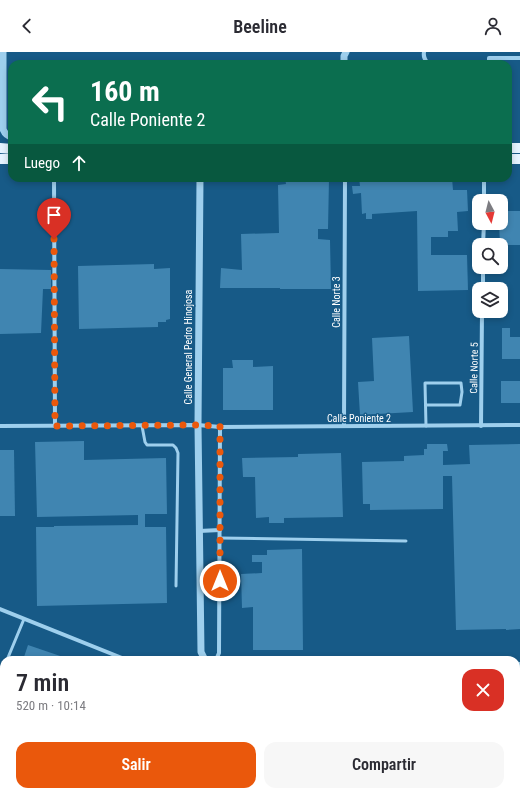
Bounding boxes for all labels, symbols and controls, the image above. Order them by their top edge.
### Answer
icon: back [16,15,38,37]
icon: person [482,15,504,37]
text: Beeline [233,16,287,37]
text: 160 m [90,75,160,108]
icon: left [24,76,76,128]
text: Calle Poniente 2 [90,109,205,130]
icon: ahead [68,152,90,174]
text: Luego [24,154,60,172]
north arrow [472,194,508,230]
map controls [472,194,508,318]
pin [37,198,71,239]
icon: arrive [43,204,65,226]
button: search [472,238,508,274]
street label: Calle Norte 3 [331,276,342,328]
button: layers [472,282,508,318]
street label: Calle General Pedro Hinojosa [183,289,194,404]
street label: Calle Norte 5 [468,342,480,394]
street label: Calle Poniente 2 [327,413,391,424]
position arrow [199,560,241,602]
text: 7 min [16,669,69,697]
button: close [462,669,504,711]
text: 520 m · 10:14 [16,698,86,713]
button: Salir [16,742,256,788]
button: Compartir [264,742,504,788]

